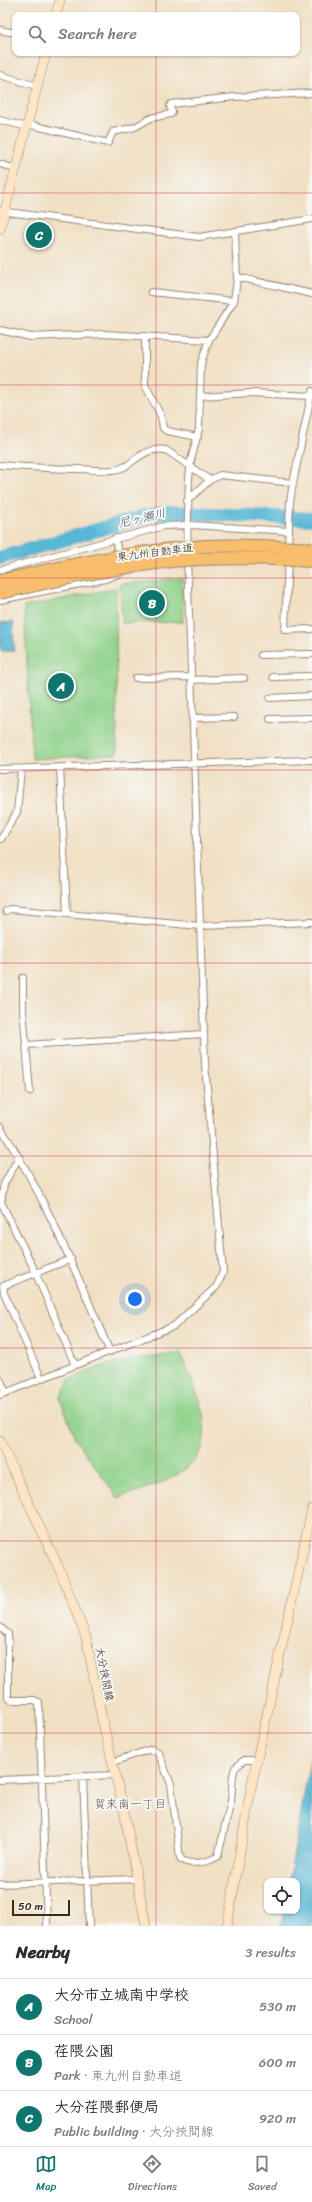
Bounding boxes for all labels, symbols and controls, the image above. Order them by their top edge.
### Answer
search box [12,12,300,56]
text: Search here [58,21,137,47]
icon: search [26,23,48,45]
pin: C [26,220,52,250]
water label: 尼ヶ瀬川 [116,502,168,534]
street label: 東九州自動車道 [116,538,194,567]
pin: B [139,588,165,618]
pin: A [48,671,74,701]
your location [125,1289,145,1309]
street label: 大分挾間線 [90,1645,119,1703]
district label: 賀来南一丁目 [94,1793,166,1815]
map controls [264,1878,300,1914]
button: locate [264,1878,300,1914]
text: 50 m [18,1897,43,1916]
scale bar [12,1898,70,1917]
text: Nearby [16,1937,70,1967]
text: 3 results [245,1941,296,1964]
text: 大分市立城南中学校 [54,1982,189,2008]
text: A [25,1995,33,2018]
text: 530 m [259,1995,296,2018]
text: School [54,2008,92,2031]
text: 荏隈公園 [54,2038,114,2064]
text: B [25,2051,33,2074]
text: 600 m [259,2051,296,2074]
text: Park · 東九州自動車道 [54,2064,182,2087]
text: 大分荏隈郵便局 [54,2094,159,2120]
text: C [25,2107,33,2130]
text: 920 m [259,2107,296,2130]
text: Public building · 大分挾間線 [54,2120,214,2143]
tab: Map [35,2153,57,2196]
tab: Directions [128,2153,177,2196]
tab: Saved [248,2153,277,2196]

